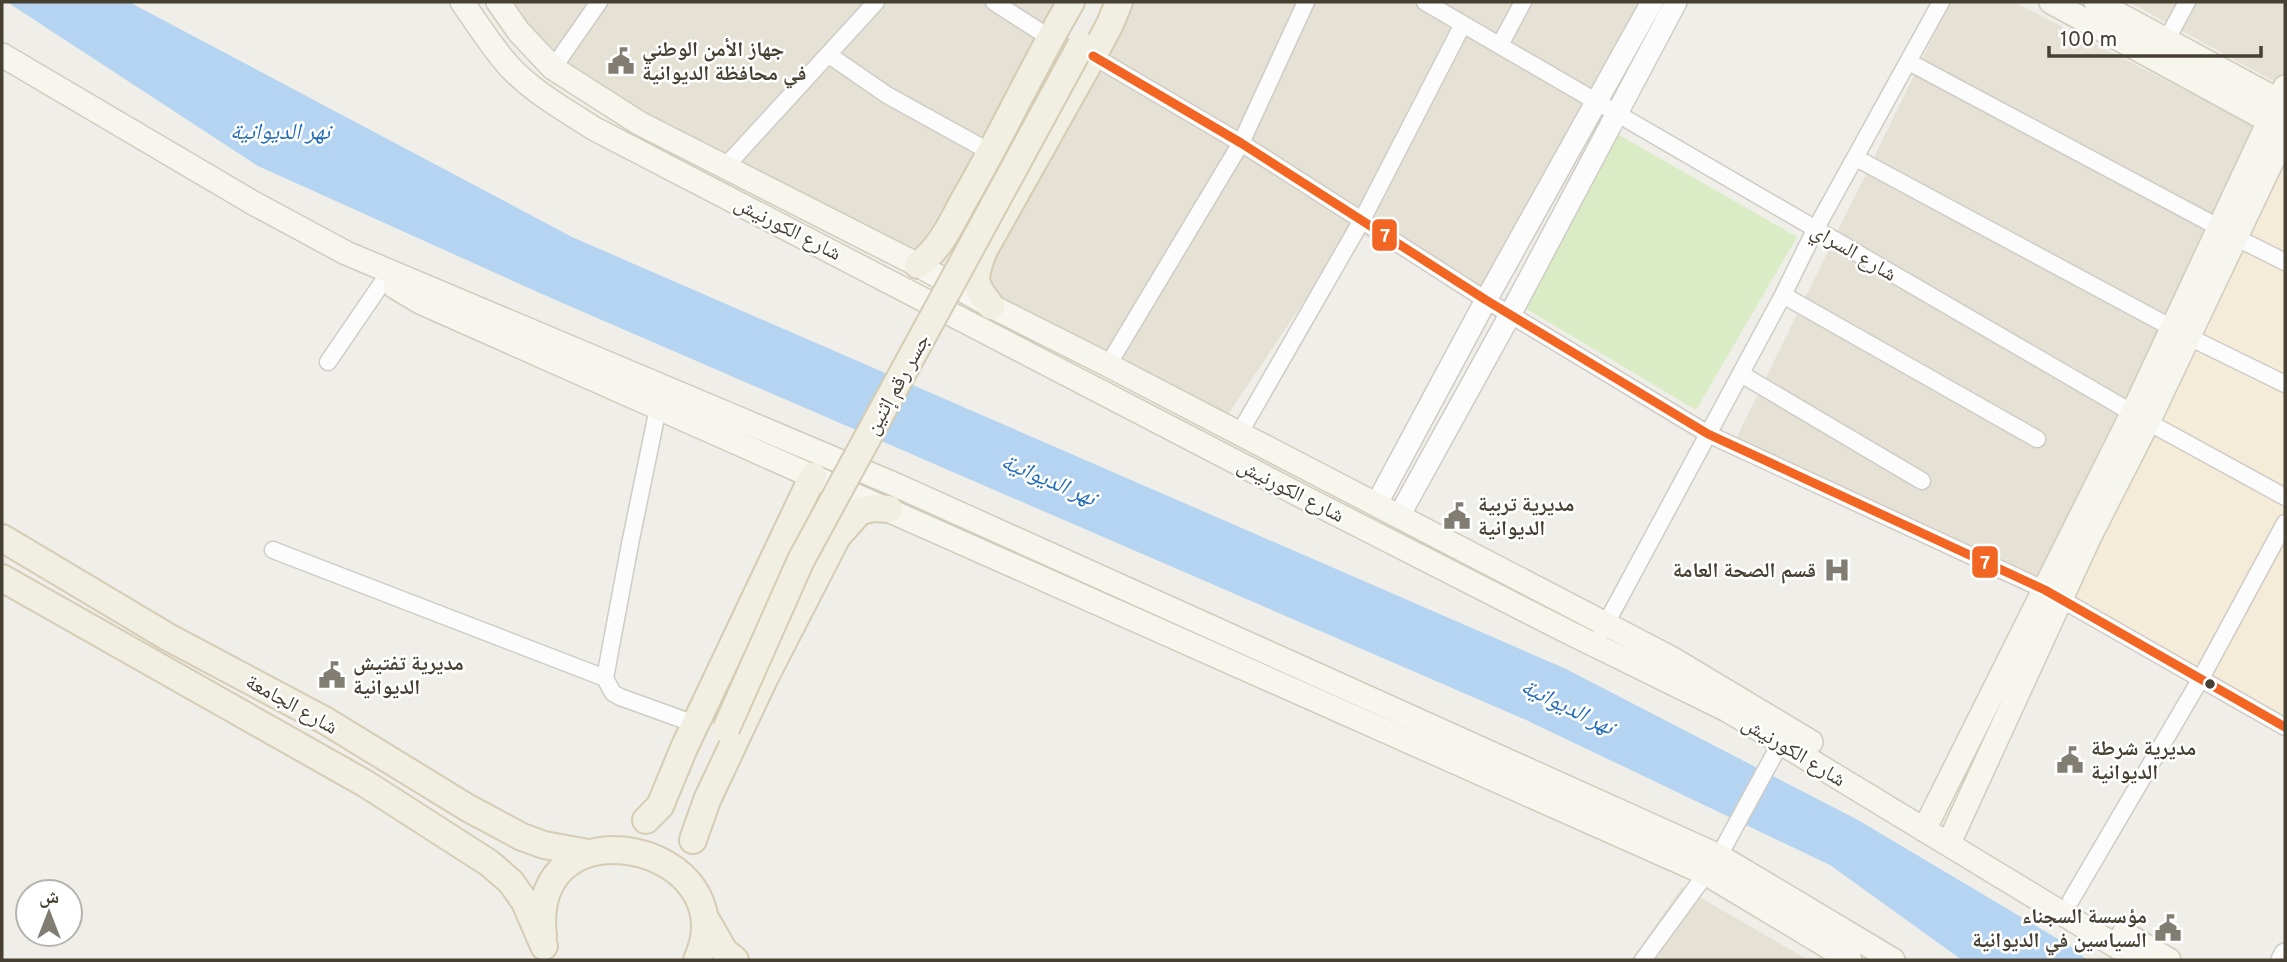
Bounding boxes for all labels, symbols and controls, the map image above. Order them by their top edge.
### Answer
scale bar [2049,14,2261,58]
text: 100 m [2060,27,2117,54]
place label: جهاز الأمن الوطني في محافظة الديوانية [642,37,807,89]
public building icon: جهاز الأمن الوطني في محافظة الديوانية [606,46,636,76]
water label: نهر الديوانية [230,119,333,148]
street label: شارع الكورنيش [729,191,845,268]
line badge: 7 [1371,218,1398,252]
street label: شارع السراي [1805,218,1901,290]
text: 7 [1380,225,1390,249]
street label: جسر رقم إثنين [859,329,937,440]
water label: نهر الديوانية [996,448,1103,515]
street label: شارع الكورنيش [1232,453,1348,530]
place label: مديرية تربية الديوانية [1478,492,1574,543]
public building icon: مديرية تربية الديوانية [1442,501,1472,531]
line badge: 7 [1971,545,1999,579]
text: 7 [1980,552,1990,576]
hospital icon: قسم الصحة العامة [1822,555,1852,585]
place label: قسم الصحة العامة [1673,558,1816,585]
place label: مديرية تفتيش الديوانية [353,651,464,702]
public building icon: مديرية تفتيش الديوانية [317,660,347,690]
street label: شارع الجامعة [240,669,342,742]
water label: نهر الديوانية [1516,673,1621,745]
unlabelled marker [2203,677,2217,691]
street label: شارع الكورنيش [1736,711,1850,794]
place label: مديرية شرطة الديوانية [2091,736,2196,787]
public building icon: مديرية شرطة الديوانية [2055,745,2085,775]
north arrow [14,878,84,948]
text: ش [39,886,59,910]
place label: مؤسسة السجناء السياسين في الديوانية [1972,904,2147,956]
public building icon: مؤسسة السجناء السياسين في الديوانية [2153,913,2183,943]

